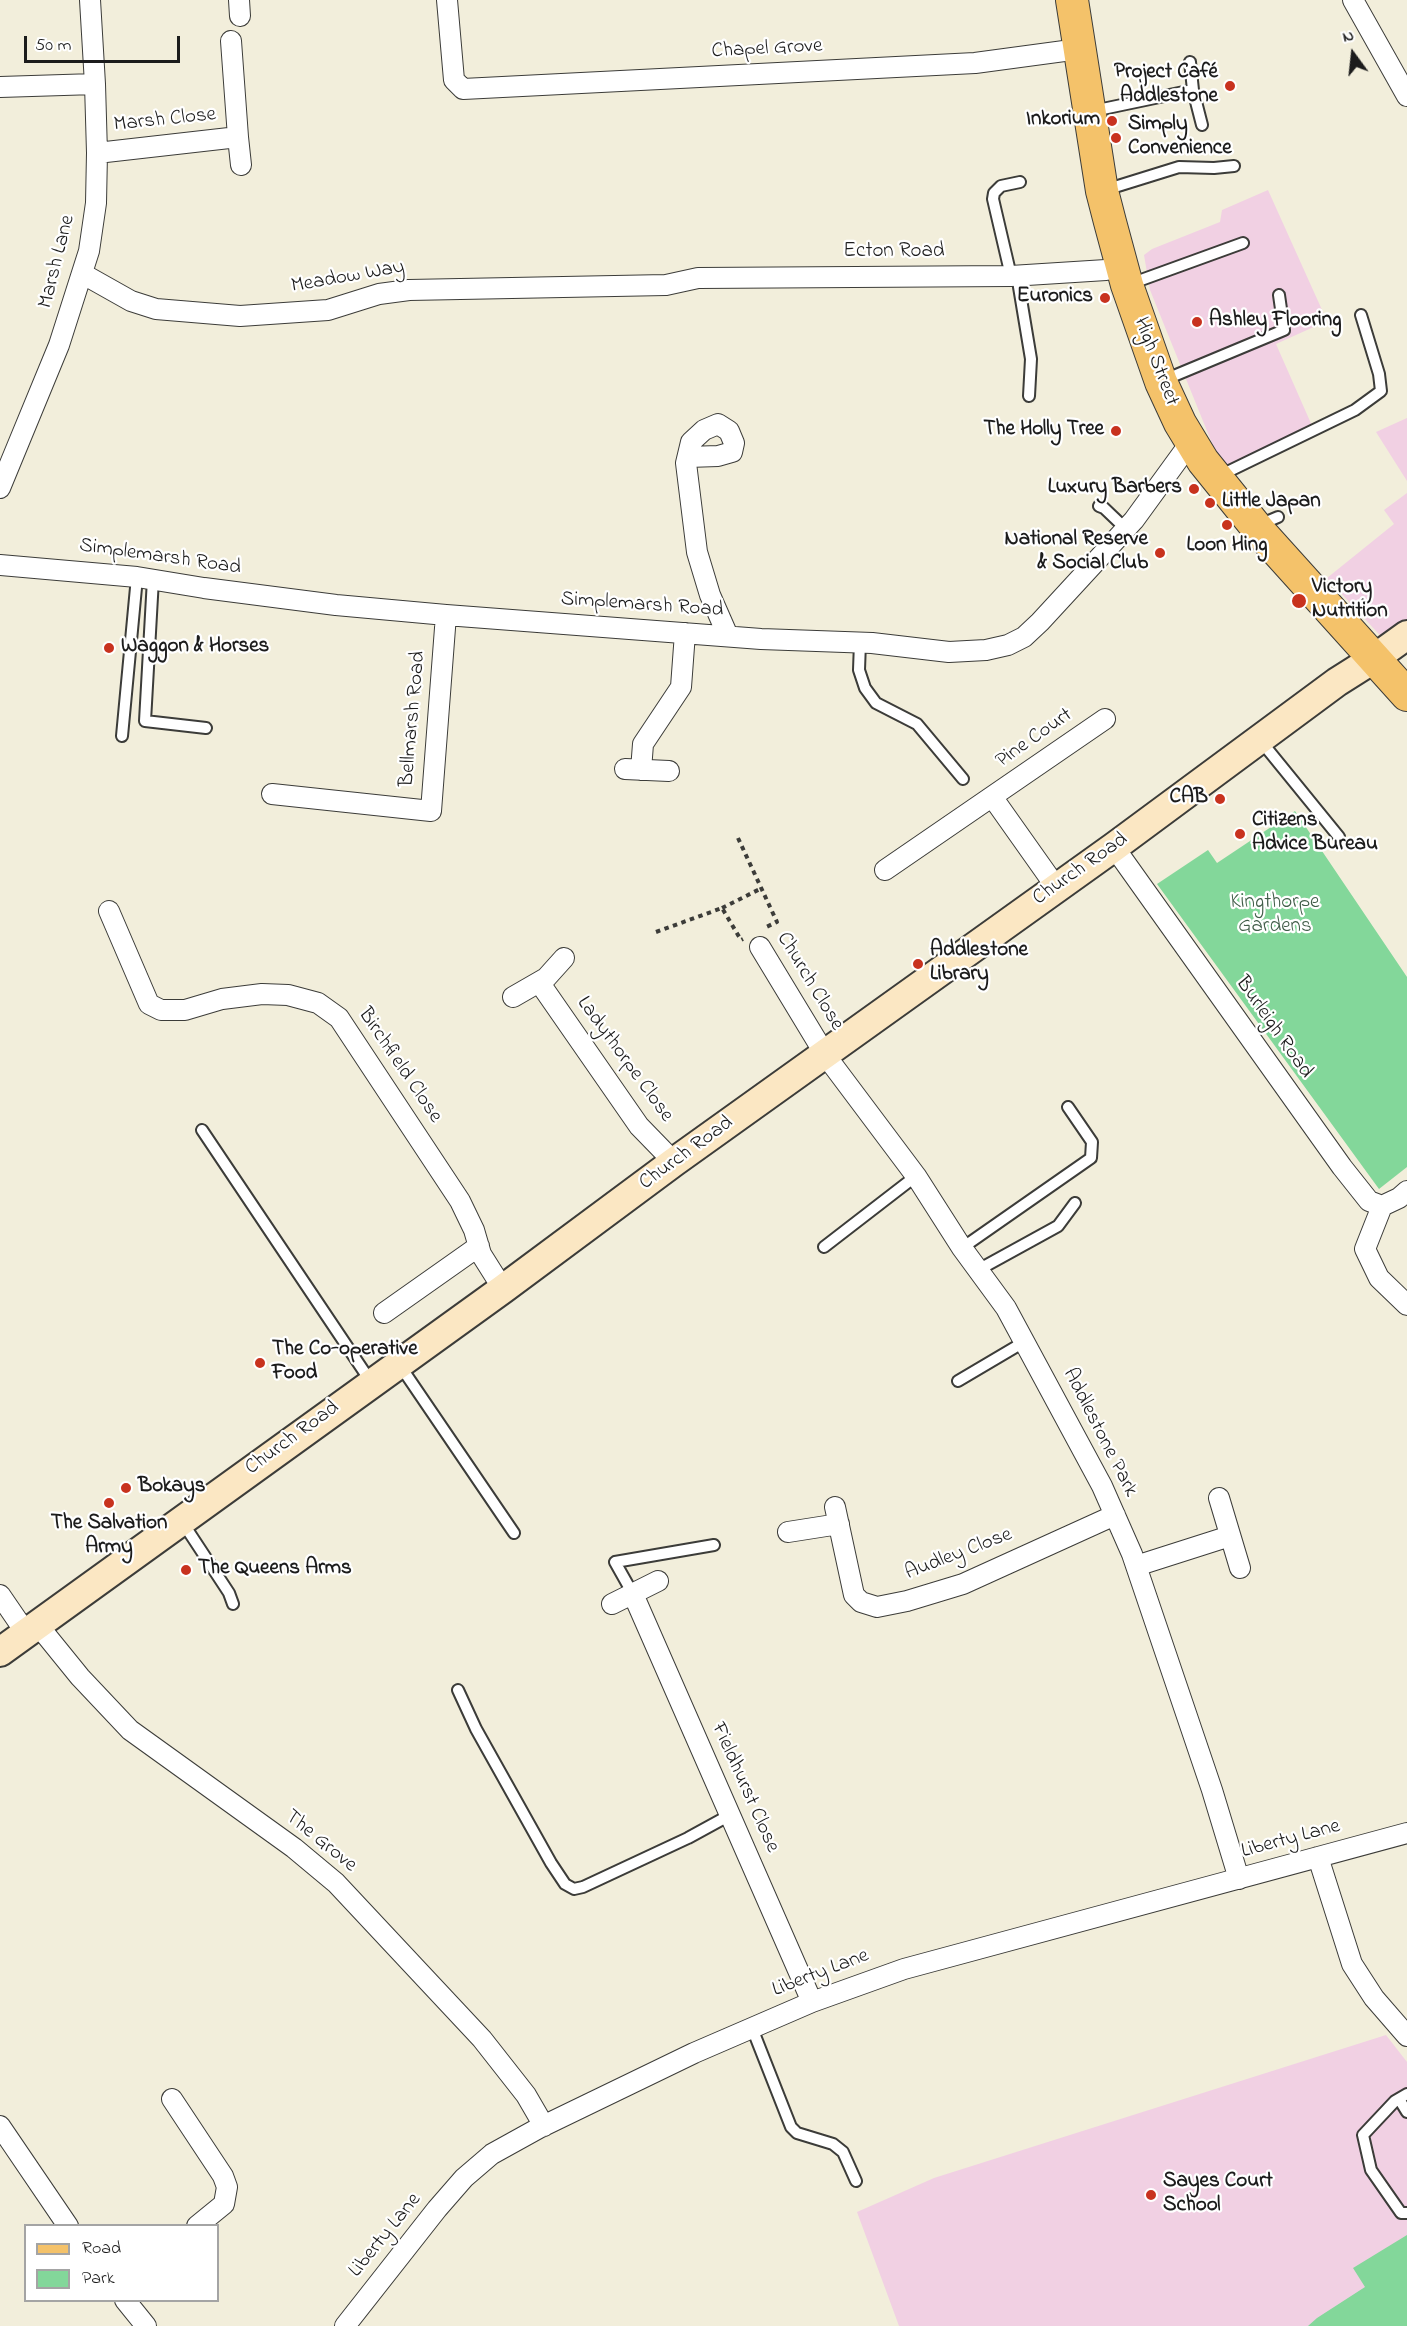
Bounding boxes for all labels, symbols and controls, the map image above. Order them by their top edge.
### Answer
scale bar [27,24,183,62]
north arrow [1323,24,1383,84]
text: N [1340,24,1357,50]
text: 50 m [35,33,72,59]
street label: Chapel Grove [711,35,823,65]
place label: Project Café Addlestone [1114,61,1218,111]
marker: Project Café Addlestone [1223,79,1237,93]
street label: Marsh Close [113,103,217,139]
place label: Inkorium [1026,108,1100,134]
place label: Simply Convenience [1128,113,1232,163]
marker: Inkorium [1105,114,1119,128]
marker: Simply Convenience [1109,131,1123,145]
street label: Marsh Lane [34,213,82,311]
street label: Ecton Road [843,240,945,266]
street label: Meadow Way [289,256,407,300]
place label: Euronics [1017,285,1093,311]
marker: Euronics [1098,291,1112,305]
place label: Ashley Flooring [1209,309,1342,335]
street label: High Street [1127,314,1183,410]
marker: Ashley Flooring [1190,315,1204,329]
place label: The Holly Tree [984,418,1104,444]
marker: The Holly Tree [1109,424,1123,438]
place label: Luxury Barbers [1048,476,1182,502]
marker: Luxury Barbers [1187,482,1201,496]
place label: Little Japan [1222,490,1321,516]
marker: Little Japan [1203,496,1217,510]
marker: Loon Hing [1220,518,1234,532]
place label: National Reserve & Social Club [1004,528,1148,578]
street label: Simplemarsh Road [78,534,242,582]
place label: Loon Hing [1187,534,1267,560]
marker: National Reserve & Social Club [1153,546,1167,560]
place label: Victory Nutrition [1312,576,1388,626]
street label: Simplemarsh Road [560,588,724,624]
marker: Victory Nutrition [1290,592,1308,610]
place label: Waggon & Horses [121,635,269,661]
marker: Waggon & Horses [102,641,116,655]
street label: Bellmarsh Road [396,650,432,788]
street label: Pine Court [992,704,1078,774]
place label: CAB [1169,786,1208,812]
marker: CAB [1213,792,1227,806]
place label: Citizens Advice Bureau [1252,809,1378,859]
marker: Citizens Advice Bureau [1233,827,1247,841]
street label: Church Road [1029,828,1133,912]
park label: Kingthorpe Gardens [1230,891,1320,941]
street label: Church Close [770,928,848,1036]
place label: Addlestone Library [930,939,1028,989]
marker: Addlestone Library [911,957,925,971]
street label: Burleigh Road [1229,972,1317,1084]
street label: Ladythorpe Close [570,992,678,1128]
street label: Birchfield Close [351,1004,447,1128]
street label: Church Road [635,1111,739,1197]
place label: The Co-operative Food [272,1338,418,1388]
marker: The Co-operative Food [253,1356,267,1370]
street label: Addlestone Park [1056,1364,1142,1502]
street label: Church Road [241,1396,345,1482]
place label: Bokays [138,1475,205,1501]
marker: Bokays [119,1481,133,1495]
marker: The Salvation Army [102,1496,116,1510]
place label: The Salvation Army [51,1512,167,1562]
street label: Audley Close [902,1523,1016,1587]
place label: The Queens Arms [198,1557,352,1583]
marker: The Queens Arms [179,1563,193,1577]
street label: Fieldhurst Close [704,1719,784,1857]
street label: The Grove [279,1805,361,1879]
street label: Liberty Lane [1239,1815,1343,1865]
street label: Liberty Lane [769,1944,873,2004]
place label: Sayes Court School [1163,2170,1273,2220]
marker: Sayes Court School [1144,2188,1158,2202]
street label: Liberty Lane [344,2189,428,2283]
legend [24,2224,219,2302]
text: Road [82,2236,121,2262]
text: Park [82,2266,115,2292]

